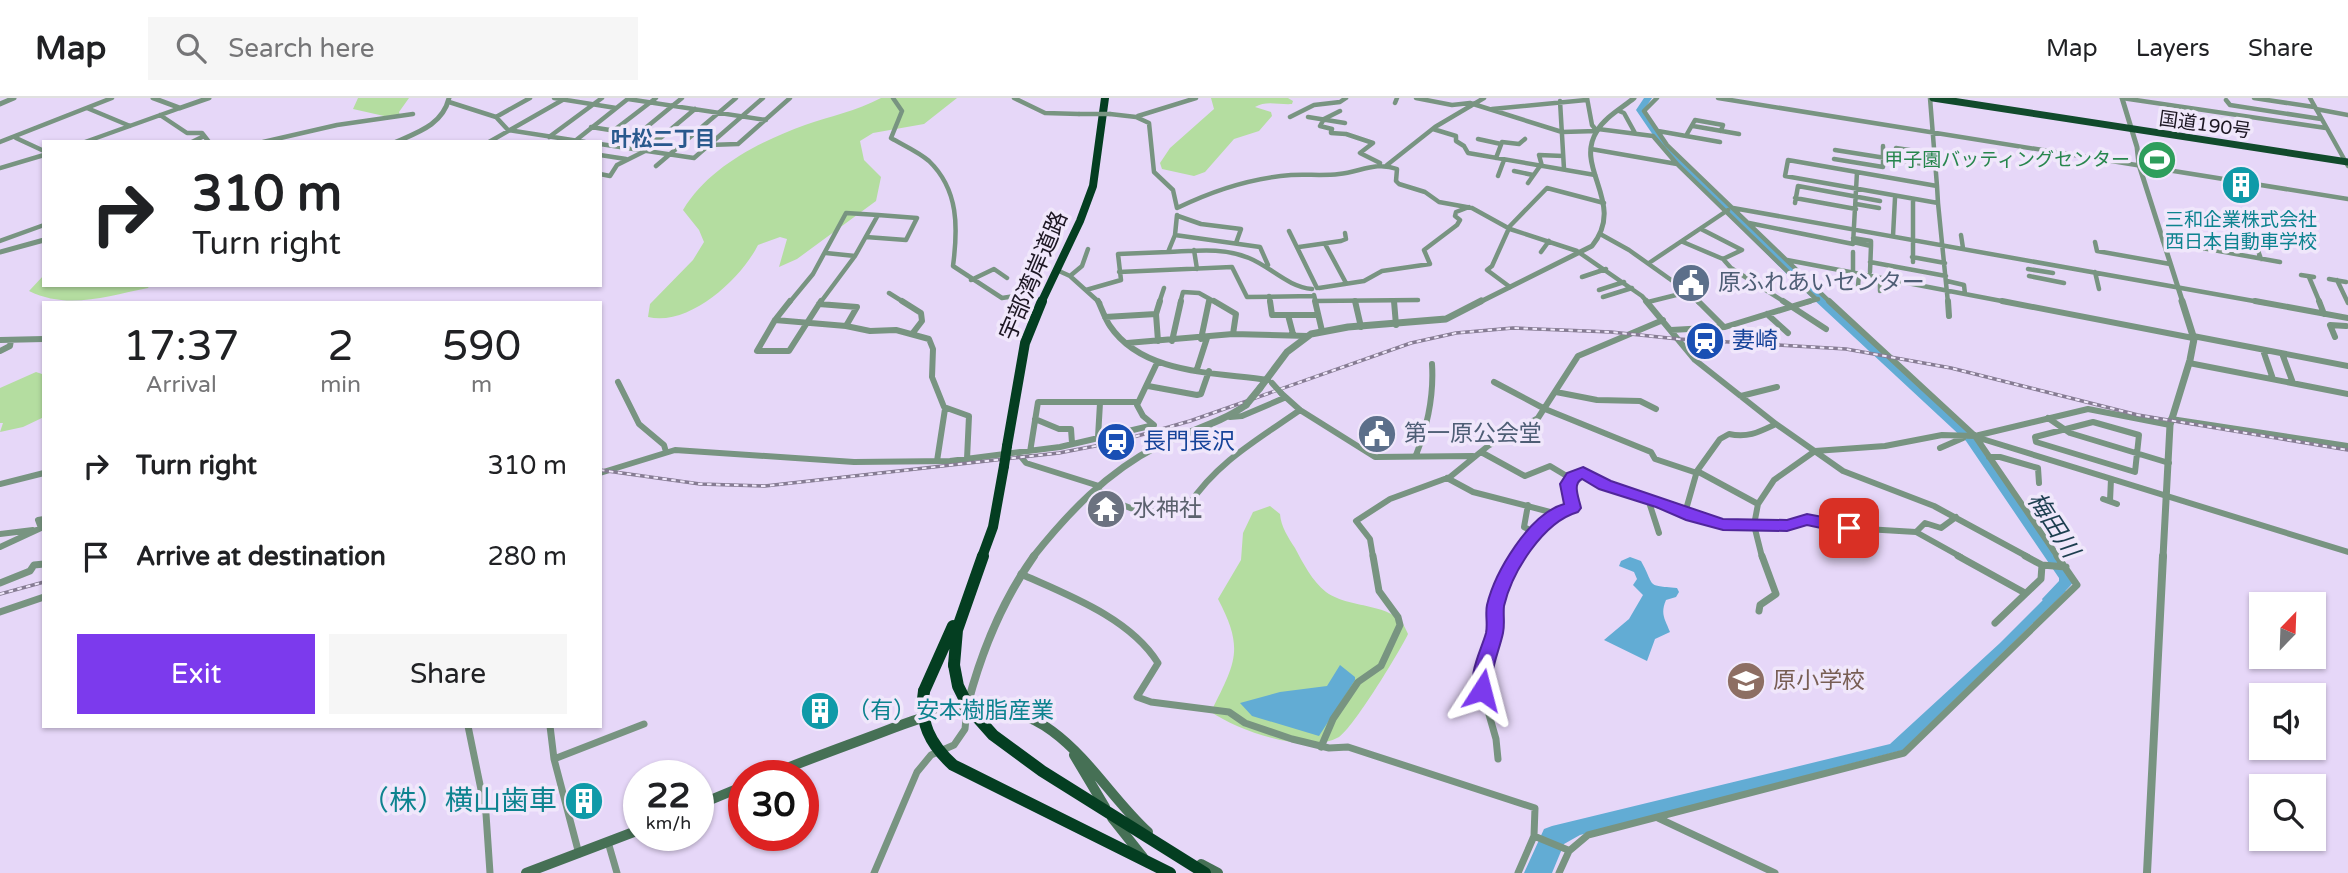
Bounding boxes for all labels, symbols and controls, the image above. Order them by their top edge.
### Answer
search box [148,17,638,80]
text: Map [35,29,106,68]
icon: search [172,29,210,67]
text: Search here [228,33,374,64]
text: Map [2046,34,2098,63]
text: Layers [2136,34,2210,63]
text: Share [2248,34,2313,63]
street label: 国道190号 [2158,108,2252,142]
district label: 叶松二丁目 [611,127,716,152]
sports icon: 甲子園バッティングセンター [2136,139,2178,181]
place label: 甲子園バッティングセンター [1884,149,2130,171]
building icon: 三和企業株式会社 西日本自動車学校 [2220,164,2262,206]
text: 310 m [192,165,342,224]
icon: right [77,168,168,259]
street label: 宇部湾岸道路 [994,207,1074,345]
place label: 三和企業株式会社 西日本自動車学校 [2165,209,2317,253]
text: Turn right [192,225,341,263]
public building icon: 原ふれあいセンター [1670,262,1712,304]
place label: 原ふれあいセンター [1718,269,1925,297]
station icon: 妻崎 [1684,320,1726,362]
text: 17:37 [123,321,239,372]
text: 2 [327,321,354,372]
text: 590 [442,321,521,372]
place label: 妻崎 [1732,327,1778,355]
text: Arrival [146,371,217,399]
text: min [320,371,361,399]
text: m [471,371,492,399]
public building icon: 第一原公会堂 [1356,413,1398,455]
place label: 第一原公会堂 [1404,420,1542,448]
station icon: 長門長沢 [1095,421,1137,463]
place label: 長門長沢 [1143,428,1235,456]
icon: right [77,447,115,485]
text: Turn right [136,450,257,481]
text: 310 m [487,450,567,481]
water label: 梅田川 [2021,487,2086,566]
temple icon: 水神社 [1085,488,1127,530]
place label: 水神社 [1133,495,1202,523]
pin [1819,498,1879,558]
icon: arrive [1830,509,1868,547]
icon: arrive [77,538,115,576]
text: Arrive at destination [136,541,386,572]
text: 280 m [487,541,567,572]
north arrow [2249,592,2326,668]
map controls [2249,592,2326,851]
button: Exit [77,634,315,714]
button: Share [329,634,567,714]
position arrow [1445,653,1519,727]
school or university icon: 原小学校 [1725,660,1767,702]
place label: 原小学校 [1773,667,1865,695]
button: sound [2249,683,2326,760]
building icon: （有）安本樹脂産業 [799,690,841,732]
place label: （有）安本樹脂産業 [847,697,1054,725]
speed limit sign: 30 [728,760,819,851]
button: search [2249,774,2326,851]
text: 22 [647,775,690,817]
building icon: （株）横山歯車 [563,780,605,822]
place label: （株）横山歯車 [361,784,557,818]
text: km/h [646,812,691,834]

